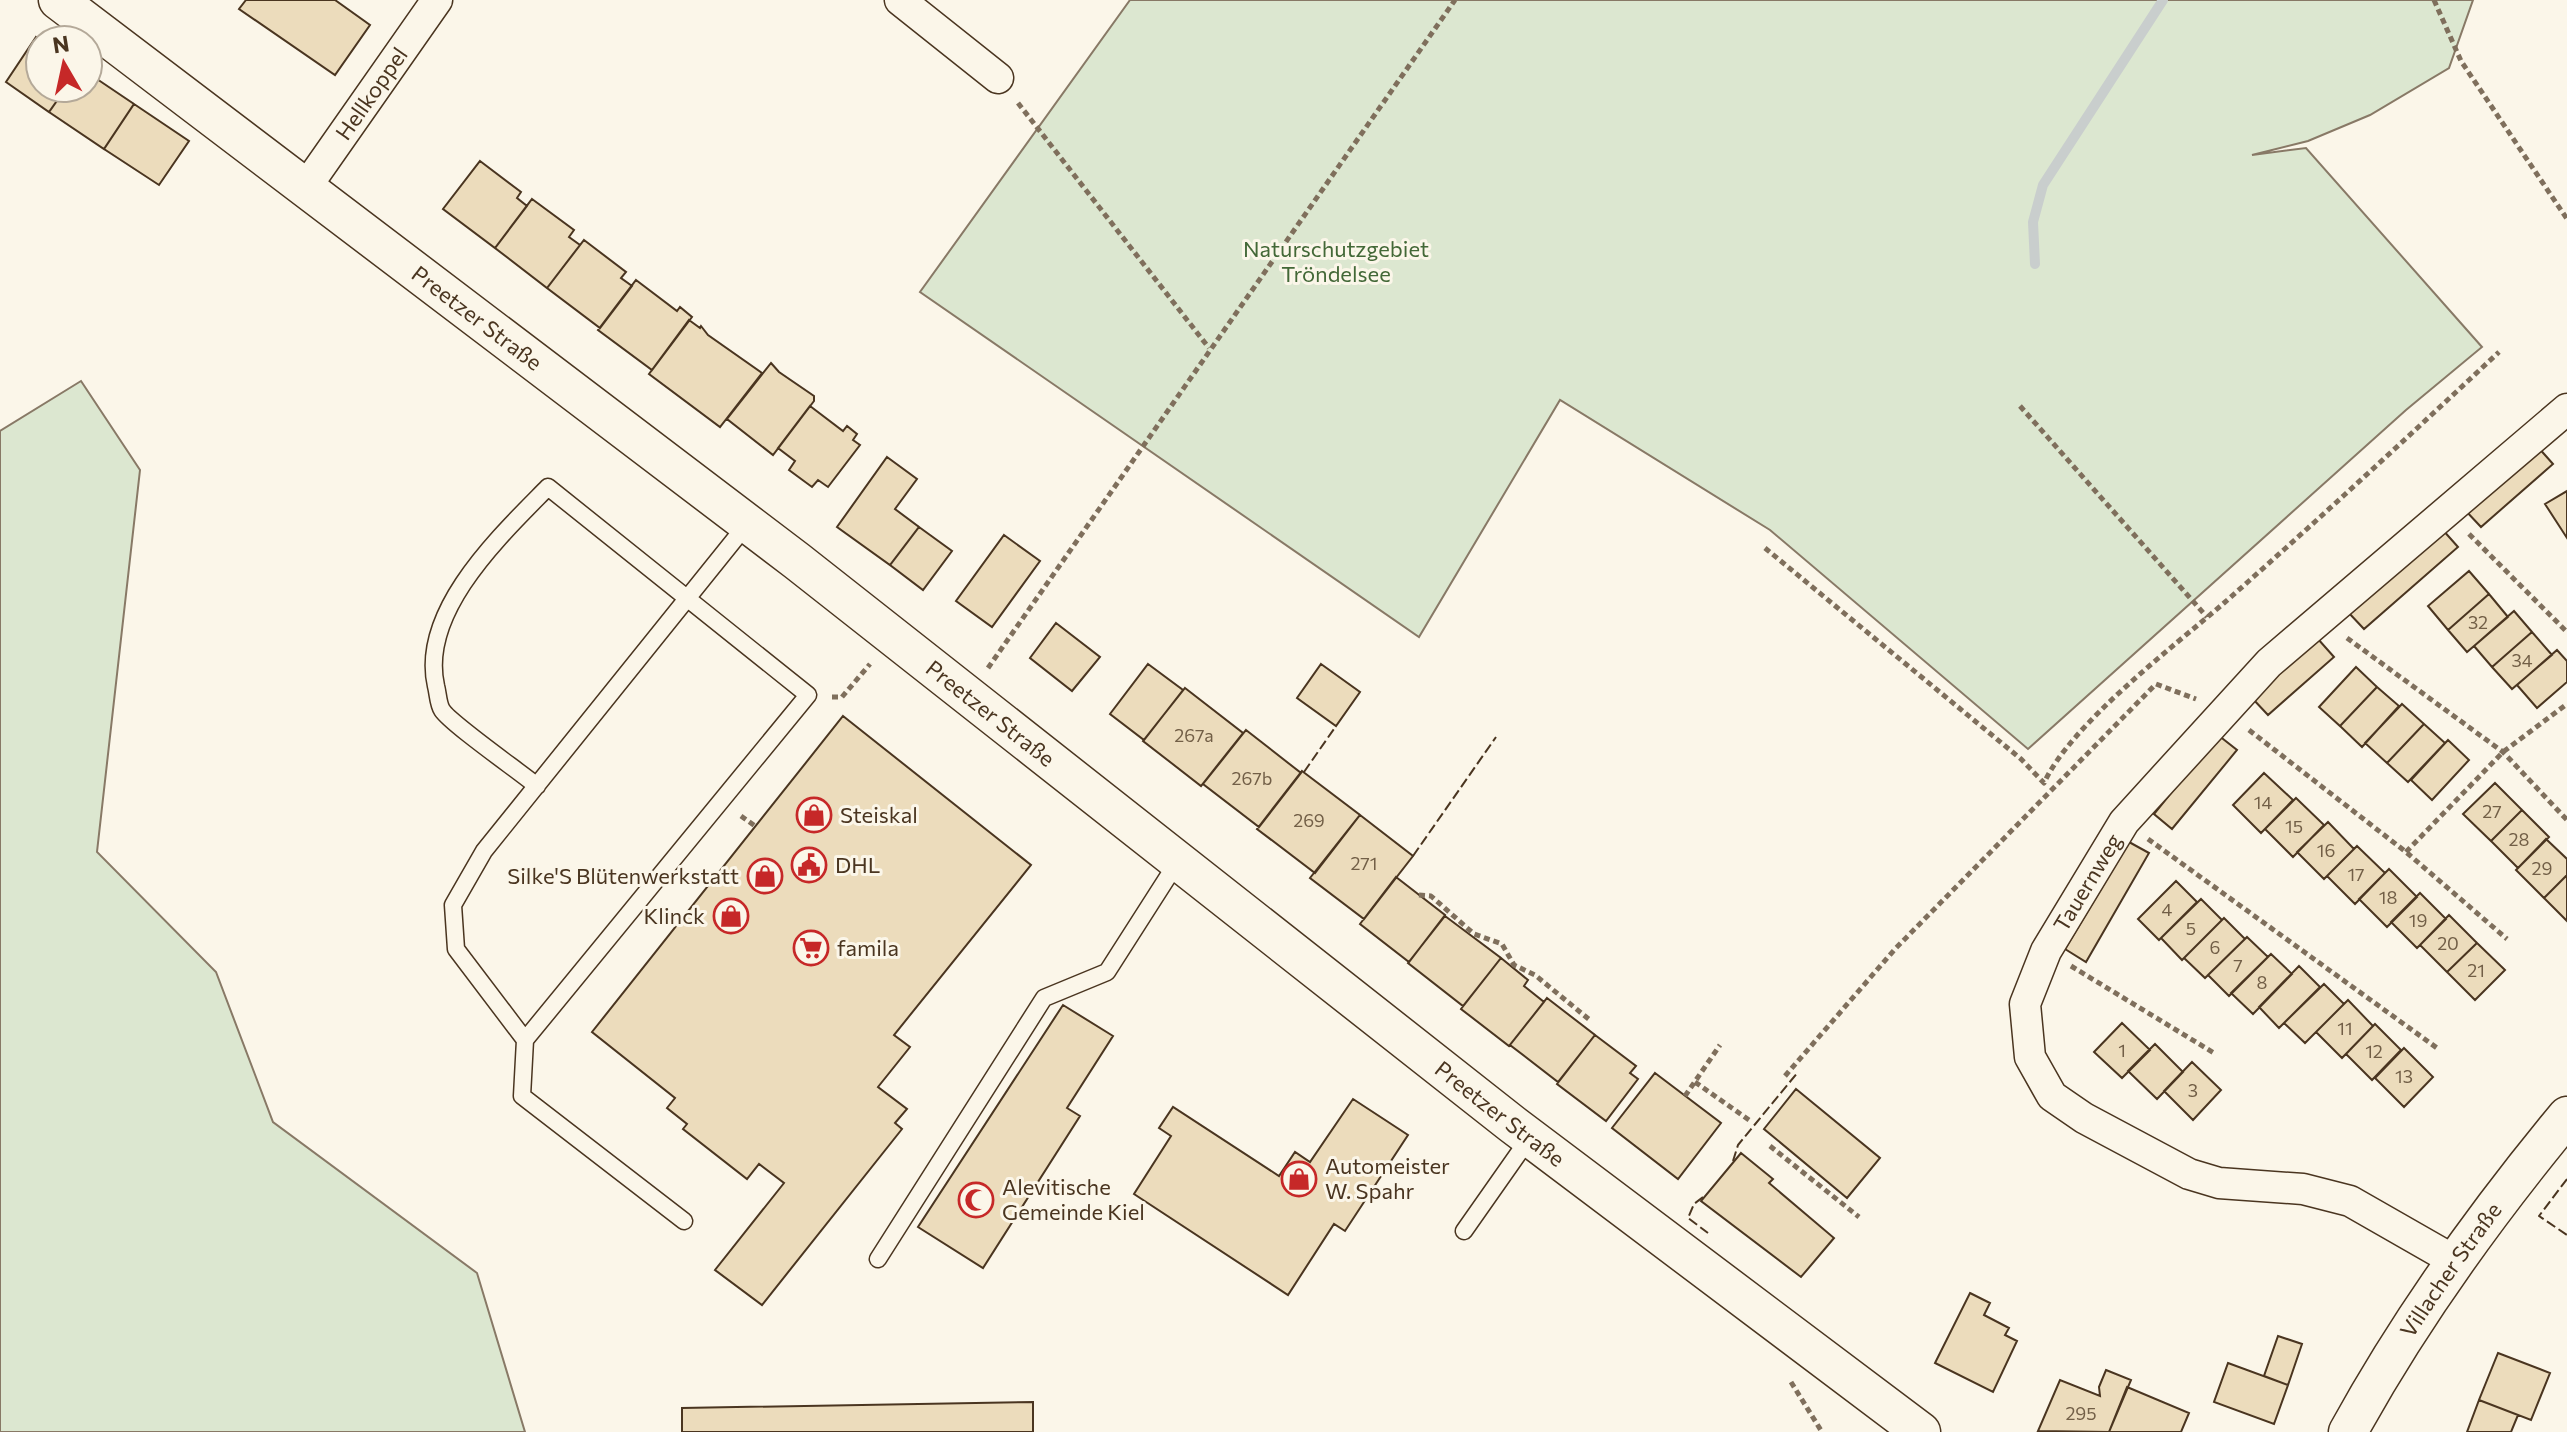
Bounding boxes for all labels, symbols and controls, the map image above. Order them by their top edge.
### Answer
north arrow [24,24,104,104]
text: N [51,29,71,58]
street label: Hellkoppel [329,42,413,145]
park label: Naturschutzgebiet Tröndelsee [1243,235,1429,287]
street label: Preetzer Straße [407,260,548,376]
house number: 32 [2468,611,2488,633]
house number: 34 [2511,649,2533,671]
street label: Preetzer Straße [921,654,1061,772]
house number: 267a [1174,724,1214,746]
house number: 267b [1232,767,1272,789]
house number: 14 [2254,791,2272,813]
shop icon: Steiskal [795,796,833,834]
house number: 27 [2482,800,2502,822]
place label: Steiskal [840,801,918,828]
house number: 269 [1293,809,1325,831]
house number: 15 [2285,815,2303,837]
street label: Tauernweg [2047,828,2127,936]
house number: 28 [2509,828,2530,850]
house number: 16 [2317,839,2335,861]
public building icon: DHL [790,846,828,884]
place label: DHL [835,851,880,878]
house number: 271 [1350,852,1378,874]
shop icon: Silke'S Blütenwerkstatt [746,857,784,895]
house number: 29 [2532,857,2552,879]
place label: Silke'S Blütenwerkstatt [507,862,739,889]
house number: 17 [2347,863,2365,885]
house number: 18 [2379,886,2397,908]
shop icon: Klinck [712,897,750,935]
house number: 4 [2162,898,2173,920]
place label: Klinck [644,902,705,929]
house number: 19 [2409,909,2427,931]
house number: 5 [2186,917,2196,939]
supermarket icon: famila [792,929,830,967]
house number: 20 [2437,932,2459,954]
place label: famila [837,934,899,961]
house number: 6 [2210,936,2220,958]
house number: 7 [2233,954,2243,976]
house number: 21 [2467,959,2485,981]
house number: 8 [2257,971,2268,993]
house number: 11 [2337,1017,2353,1039]
house number: 1 [2118,1039,2126,1061]
house number: 12 [2365,1040,2383,1062]
street label: Preetzer Straße [1430,1055,1570,1172]
house number: 13 [2395,1065,2413,1087]
house number: 3 [2188,1079,2198,1101]
place label: Automeister W. Spahr [1325,1152,1450,1204]
shop icon: Automeister W. Spahr [1280,1160,1318,1198]
place label: Alevitische Gemeinde Kiel [1002,1173,1145,1225]
mosque icon: Alevitische Gemeinde Kiel [957,1181,995,1219]
street label: Villacher Straße [2394,1197,2507,1342]
house number: 295 [2065,1402,2097,1424]

